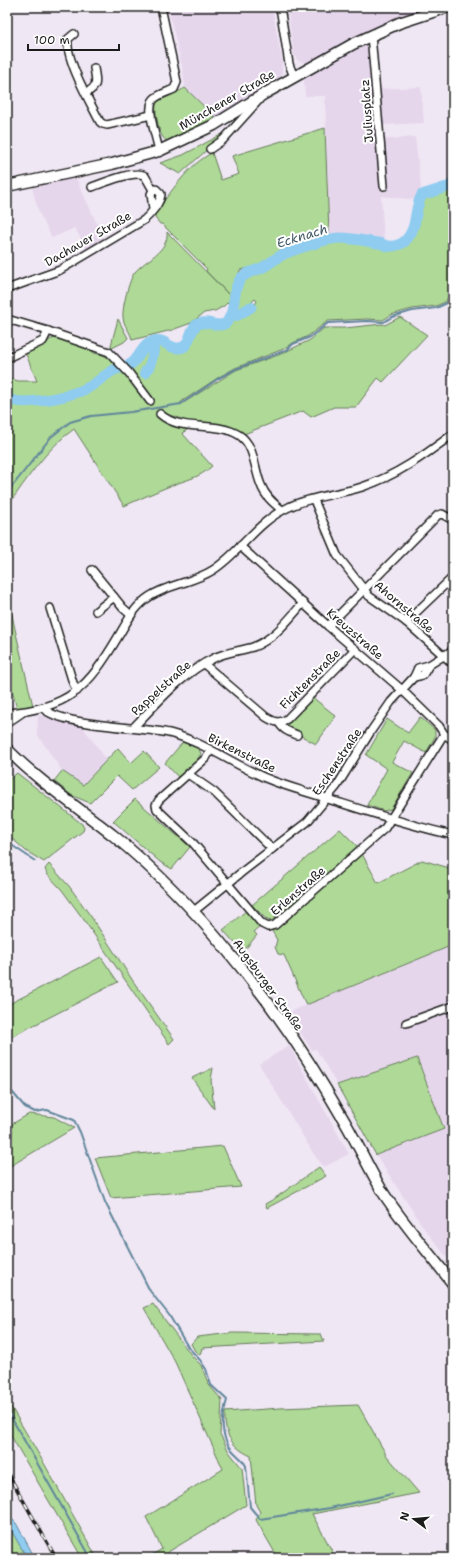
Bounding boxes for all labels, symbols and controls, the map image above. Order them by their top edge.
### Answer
scale bar [28,26,119,52]
text: 100 m [34,32,70,48]
street label: Münchener Straße [176,66,278,134]
street label: Juliusplatz [357,79,377,143]
street label: Dachauer Straße [42,208,134,270]
water label: Ecknach [274,220,330,252]
street label: Ahornstraße [371,577,437,637]
street label: Kreuzstraße [323,605,387,663]
street label: Fichtenstraße [276,645,344,713]
street label: Pappelstraße [128,657,195,719]
street label: Eschenstraße [309,725,366,799]
street label: Birkenstraße [205,730,279,776]
street label: Erlenstraße [267,863,329,919]
street label: Augsburger Straße [229,936,307,1034]
north arrow [394,1499,434,1539]
text: N [396,1510,413,1523]

